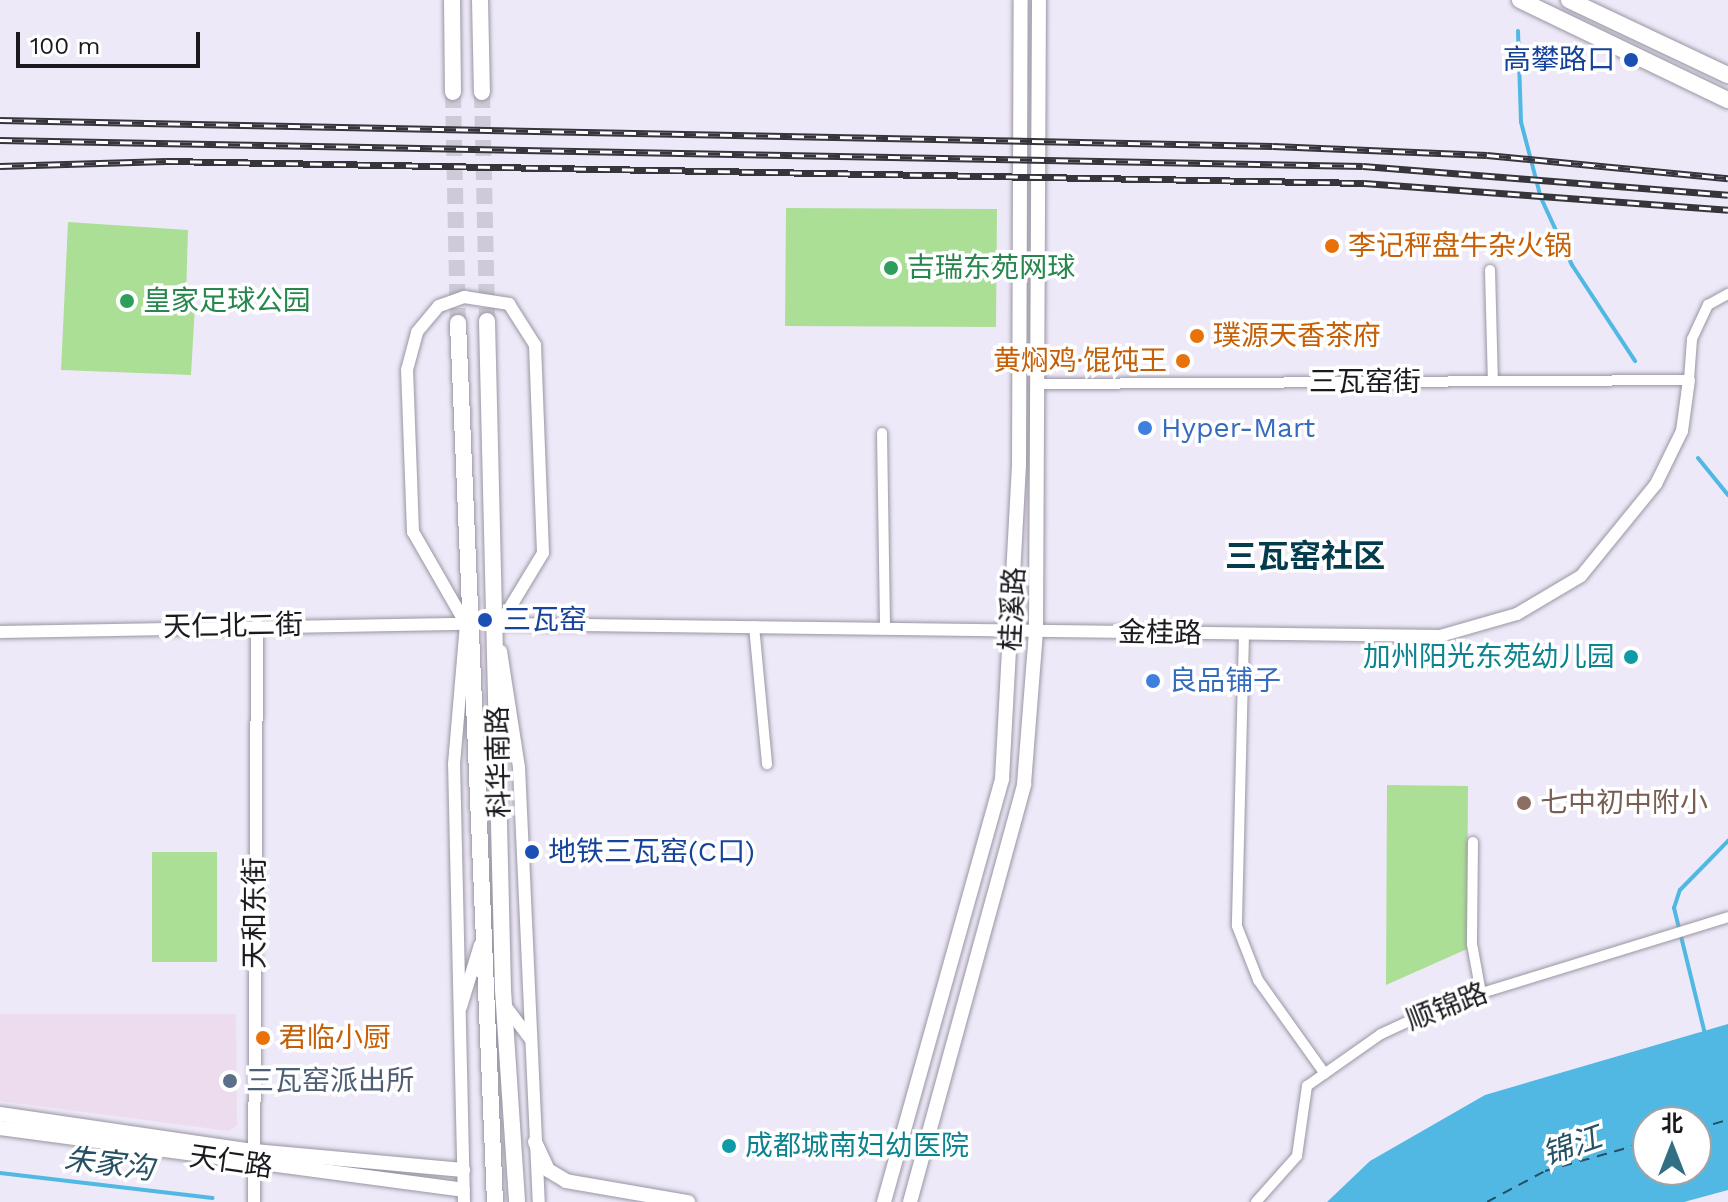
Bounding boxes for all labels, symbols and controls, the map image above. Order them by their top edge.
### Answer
scale bar [20,16,204,66]
text: 100 m [30,32,100,60]
place label: 高攀路口 [1503,43,1615,77]
marker: 高攀路口 [1622,51,1640,69]
place label: 李记秤盘牛杂火锅 [1348,229,1572,263]
marker: 李记秤盘牛杂火锅 [1323,237,1341,255]
place label: 吉瑞东苑网球 [907,251,1075,285]
marker: 吉瑞东苑网球 [882,259,900,277]
place label: 皇家足球公园 [143,284,311,318]
marker: 皇家足球公园 [118,292,136,310]
place label: 璞源天香茶府 [1213,319,1381,353]
marker: 璞源天香茶府 [1188,327,1206,345]
place label: 黄焖鸡·馄饨王 [993,344,1167,378]
marker: 黄焖鸡·馄饨王 [1174,352,1192,370]
street label: 三瓦窑街 [1309,365,1421,399]
place label: Hyper-Mart [1161,411,1315,445]
marker: Hyper-Mart [1136,419,1154,437]
district label: 三瓦窑社区 [1225,537,1385,575]
street label: 桂溪路 [994,566,1032,652]
place label: 三瓦窑 [503,603,587,637]
street label: 天仁北二街 [163,608,303,644]
marker: 三瓦窑 [474,609,496,631]
street label: 金桂路 [1118,615,1202,651]
place label: 加州阳光东苑幼儿园 [1363,640,1615,674]
marker: 加州阳光东苑幼儿园 [1622,648,1640,666]
place label: 良品铺子 [1169,664,1281,698]
marker: 良品铺子 [1144,672,1162,690]
street label: 科华南路 [481,706,517,818]
place label: 七中初中附小 [1540,786,1708,820]
marker: 七中初中附小 [1515,794,1533,812]
place label: 地铁三瓦窑(C口) [548,835,754,869]
marker: 地铁三瓦窑(C口) [523,843,541,861]
street label: 天和东街 [238,857,272,969]
street label: 顺锦路 [1402,976,1492,1038]
place label: 君临小厨 [279,1021,391,1055]
marker: 君临小厨 [254,1029,272,1047]
place label: 三瓦窑派出所 [246,1064,414,1098]
marker: 三瓦窑派出所 [221,1072,239,1090]
north arrow [1632,1106,1712,1186]
text: 北 [1661,1111,1683,1136]
water label: 锦江 [1538,1119,1606,1173]
place label: 成都城南妇幼医院 [745,1129,969,1163]
marker: 成都城南妇幼医院 [720,1137,738,1155]
street label: 天仁路 [187,1140,275,1184]
water label: 朱家沟 [62,1141,156,1187]

